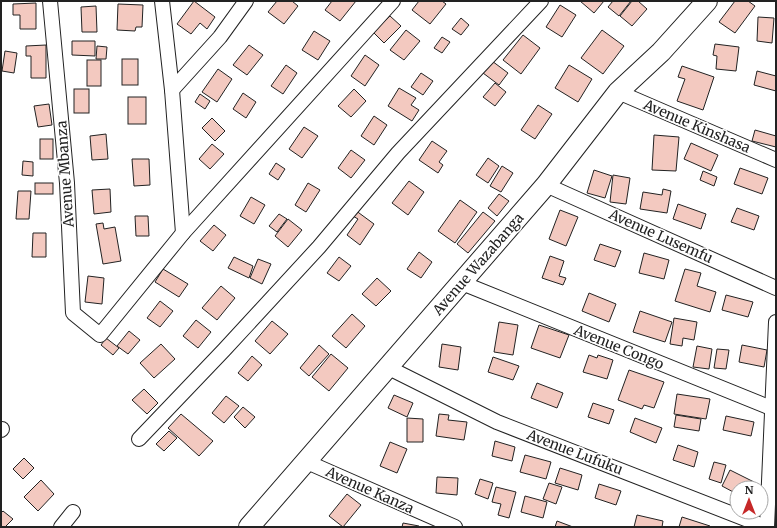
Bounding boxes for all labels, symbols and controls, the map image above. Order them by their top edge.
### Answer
street label: Avenue Kinshasa [640,95,754,157]
street label: Avenue Mbanza [52,120,78,229]
street label: Avenue Lusemfu [605,205,716,267]
street label: Avenue Wazabanga [428,209,528,320]
street label: Avenue Congo [571,320,667,373]
street label: Avenue Lufuku [524,425,626,479]
street label: Avenue Kanza [322,462,417,518]
north arrow [729,480,769,520]
text: N [745,483,754,497]

